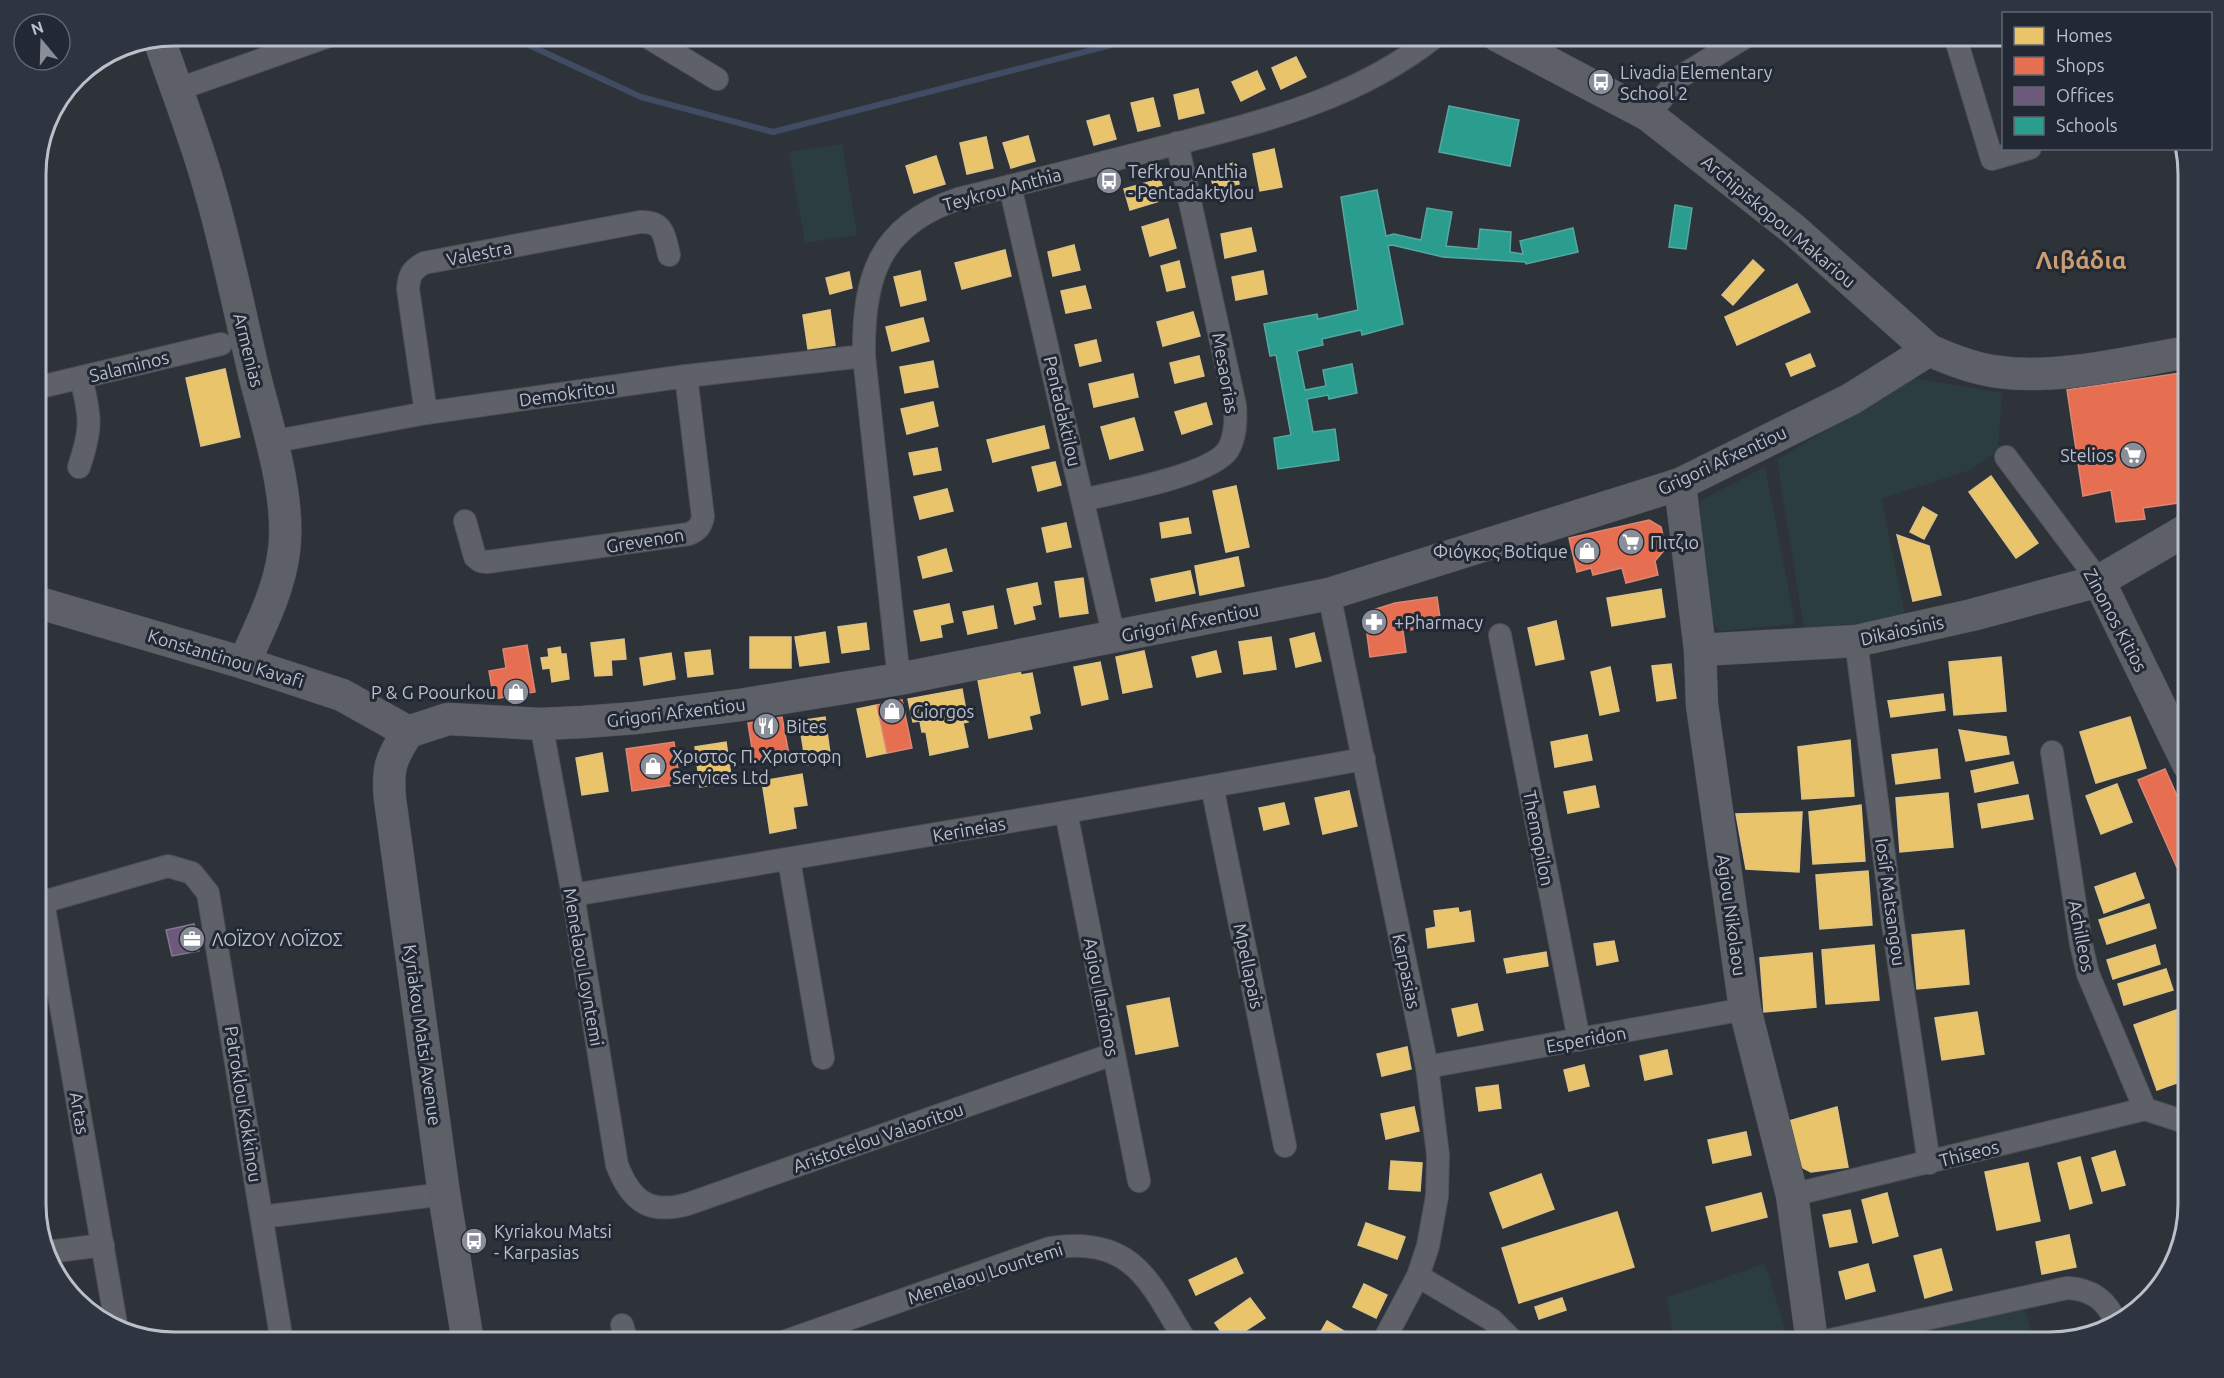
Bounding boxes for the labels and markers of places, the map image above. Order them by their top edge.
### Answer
place label: Livadia Elementary School 2 [1620,62,1773,103]
bus stop icon: Livadia Elementary School 2 [1586,67,1616,97]
place label: Tefkrou Anthia - Pentadaktylou [1128,161,1254,202]
bus stop icon: Tefkrou Anthia - Pentadaktylou [1094,166,1124,196]
supermarket icon: Stelios [2118,440,2148,470]
place label: Stelios [2060,445,2114,465]
supermarket icon: Πιτζιο [1616,527,1646,557]
place label: Πιτζιο [1650,532,1699,553]
shop icon: Φιόγκος Botique [1572,536,1602,566]
place label: Φιόγκος Botique [1433,541,1568,562]
pharmacy icon: +Pharmacy [1359,607,1389,637]
place label: +Pharmacy [1394,612,1484,632]
shop icon: P & G Poourkou [501,677,531,707]
place label: P & G Poourkou [371,682,496,702]
shop icon: Giorgos [877,696,907,726]
place label: Giorgos [912,701,975,721]
restaurant icon: Bites [751,711,781,741]
place label: Bites [786,716,827,736]
place label: Χριστος Π. Χριστοφη Services Ltd [672,746,841,787]
shop icon: Χριστος Π. Χριστοφη Services Ltd [638,751,668,781]
office icon: ΛΟΪΖΟΥ ΛΟΪΖΟΣ [177,924,207,954]
place label: ΛΟΪΖΟΥ ΛΟΪΖΟΣ [212,929,343,949]
place label: Kyriakou Matsi - Karpasias [494,1221,612,1262]
bus stop icon: Kyriakou Matsi - Karpasias [459,1226,489,1256]

